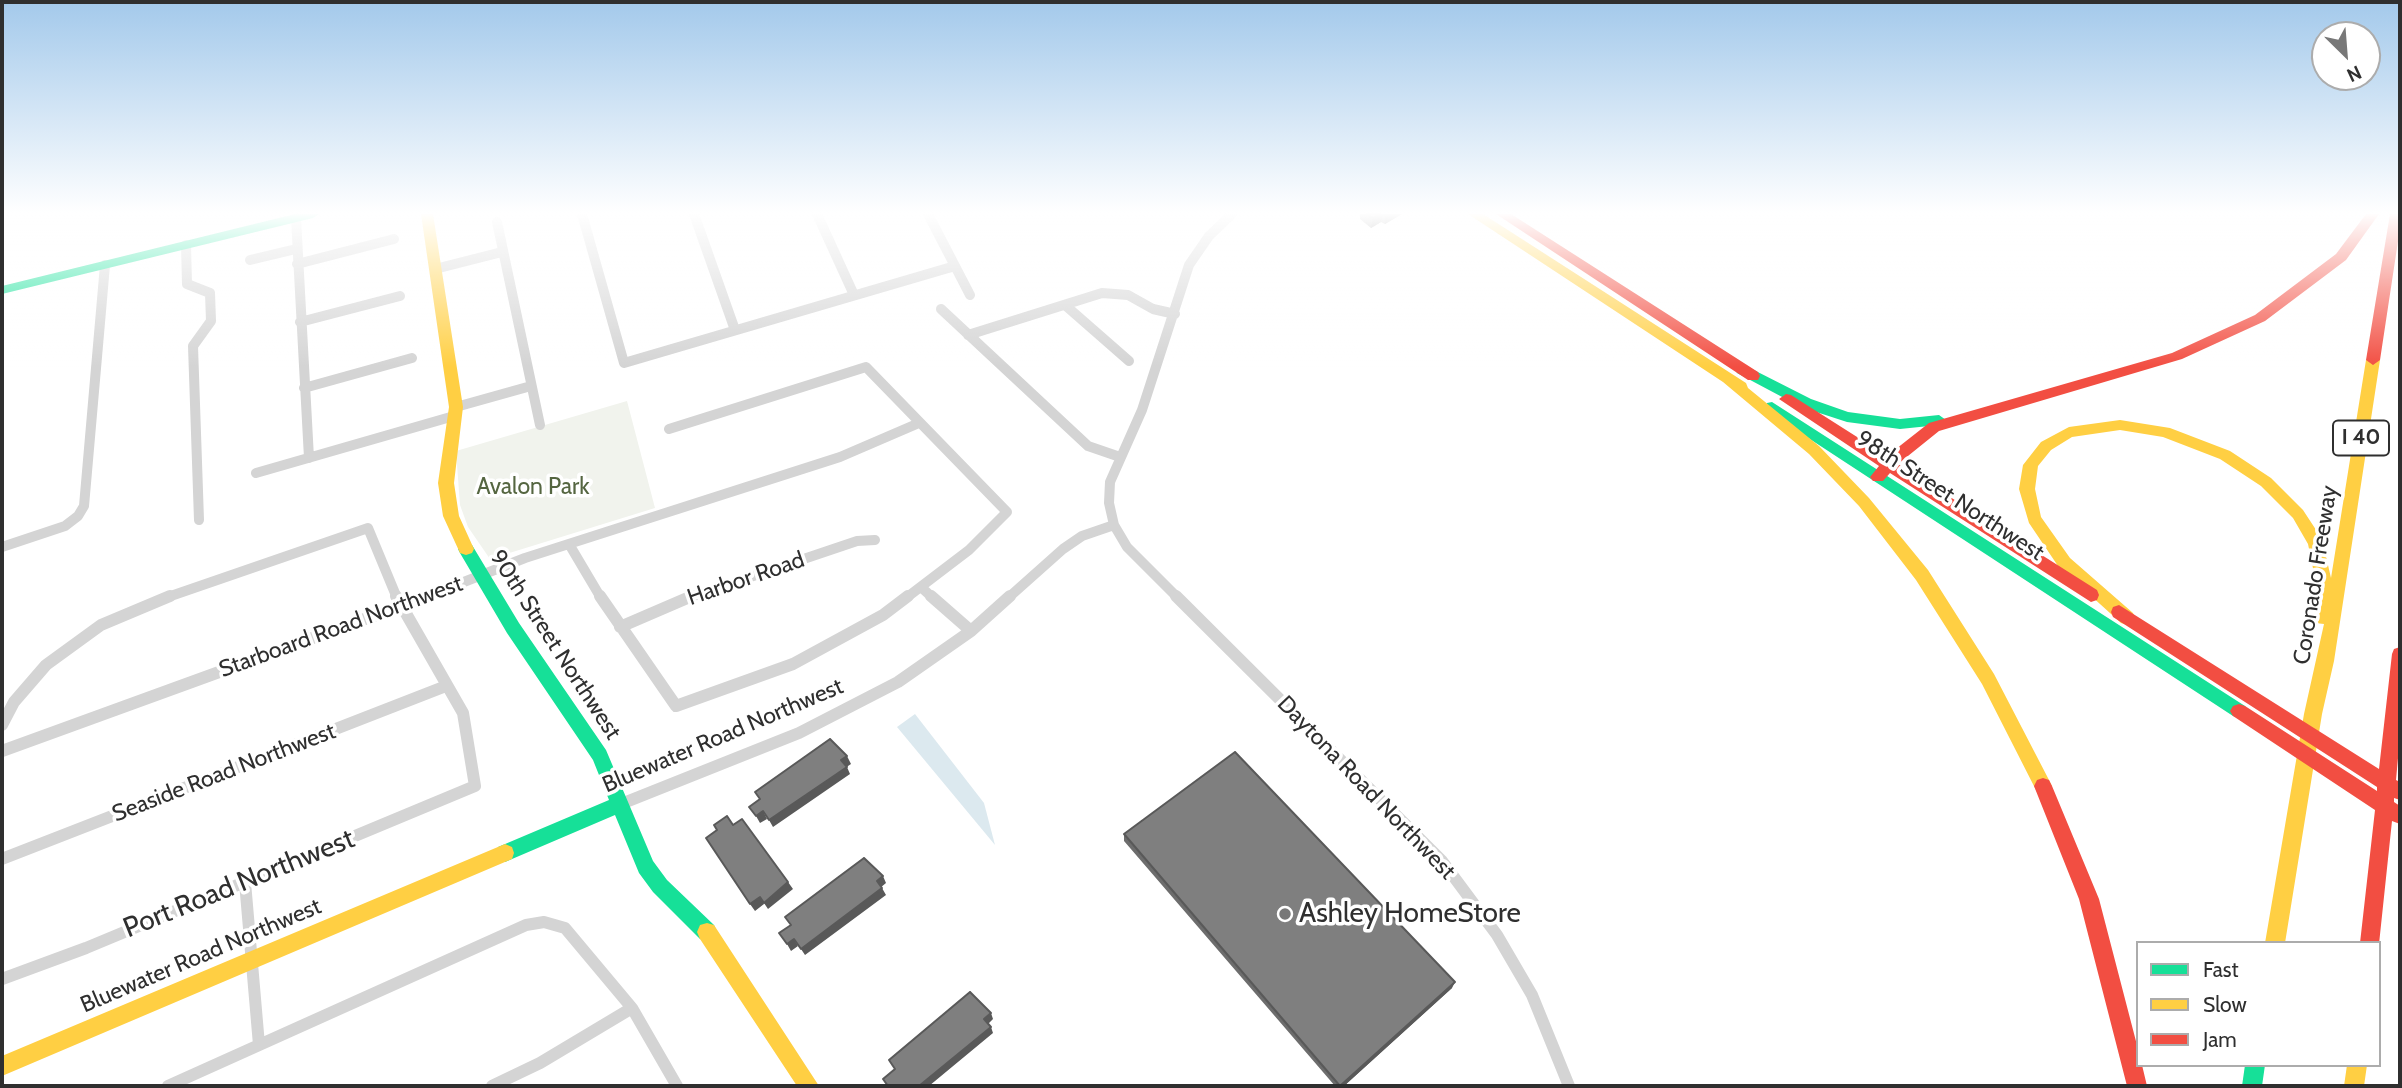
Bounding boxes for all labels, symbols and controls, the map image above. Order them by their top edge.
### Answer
north arrow [2311,21,2381,91]
text: N [2343,60,2365,87]
road number: I 40 [2333,420,2389,456]
street label: 98th Street Northwest [1851,425,2049,567]
park label: Avalon Park [476,473,590,501]
street label: Coronado Freeway [2288,484,2344,666]
street label: 90th Street Northwest [483,545,627,745]
street label: Harbor Road [684,546,808,612]
street label: Starboard Road Northwest [216,570,466,684]
street label: Bluewater Road Northwest [599,673,847,799]
street label: Daytona Road Northwest [1271,690,1461,886]
street label: Seaside Road Northwest [108,718,340,828]
street label: Port Road Northwest [119,822,359,946]
street label: Bluewater Road Northwest [77,893,325,1019]
place label: Ashley HomeStore [1299,897,1521,931]
marker: Ashley HomeStore [1277,906,1293,922]
legend [2136,941,2381,1067]
text: Fast [2203,957,2239,982]
text: Slow [2203,992,2247,1017]
text: Jam [2203,1027,2237,1052]

